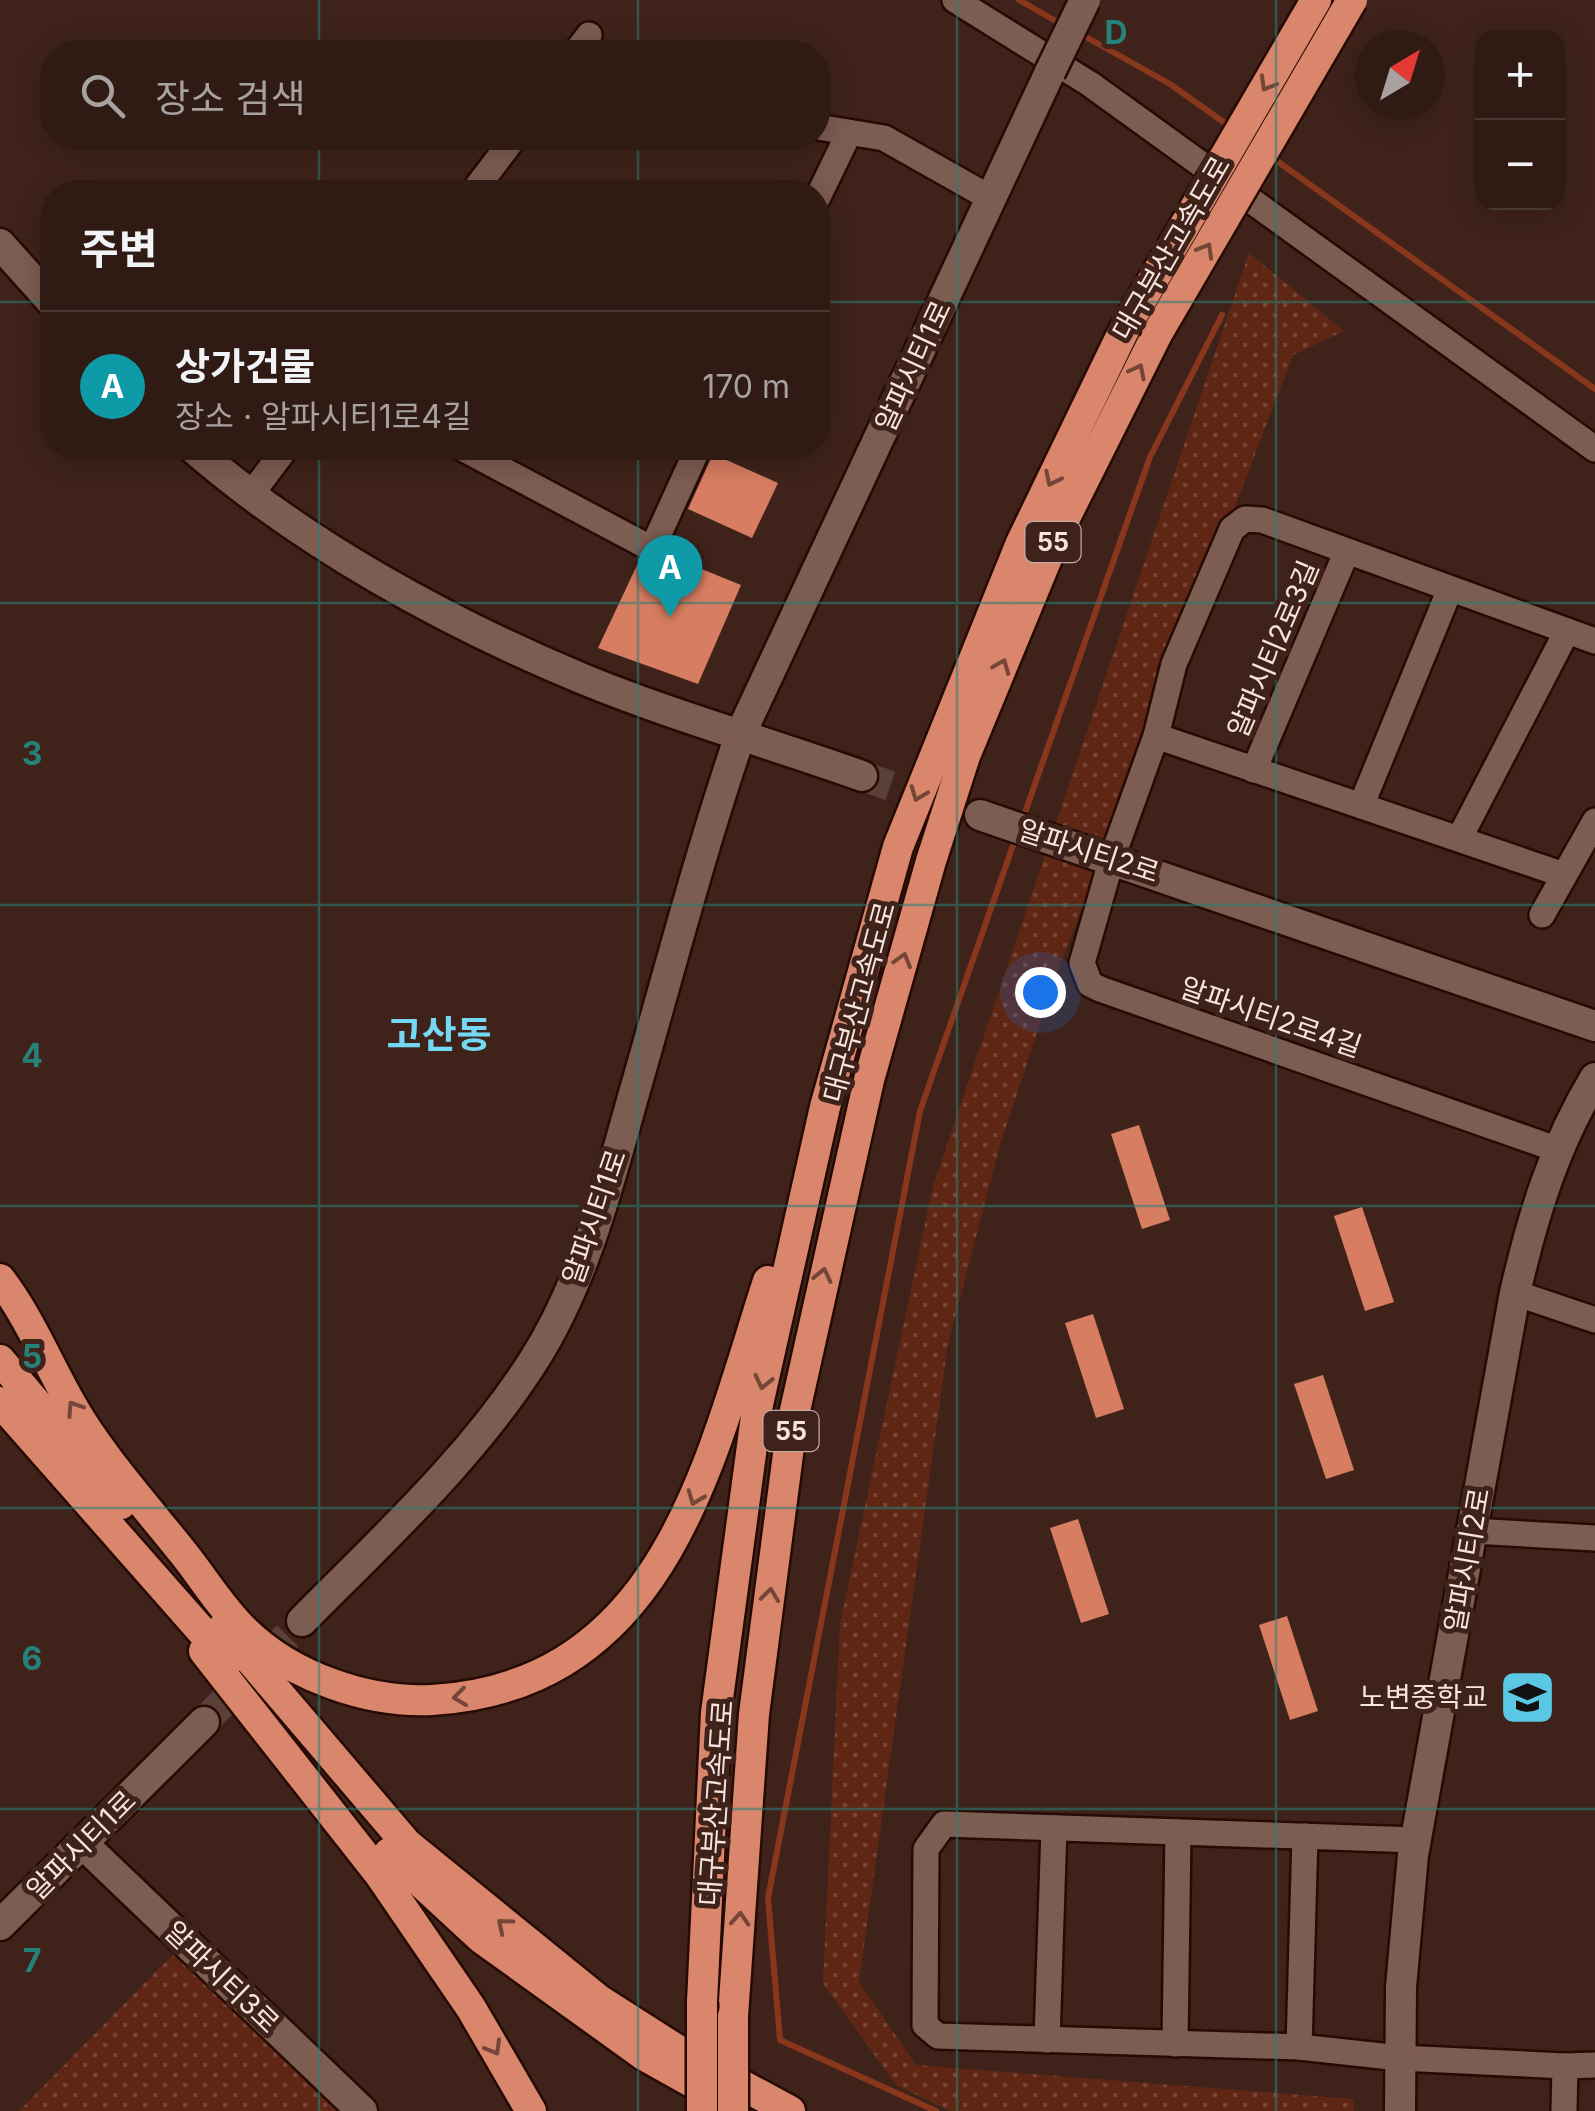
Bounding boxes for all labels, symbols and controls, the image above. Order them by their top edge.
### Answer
text: D [1104,13,1128,52]
north arrow [1355,30,1445,120]
map controls [1475,30,1565,210]
button: + [1475,30,1565,120]
search box [40,40,830,150]
icon: search [75,68,130,123]
one-way arrow [1260,73,1279,91]
text: 장소 검색 [155,75,306,121]
button: − [1475,120,1565,210]
street label: 대구부산고속도로 [1105,150,1237,346]
text: 주변 [80,223,157,274]
one-way arrow [1194,243,1213,261]
street label: 알파시티1로 [868,295,958,437]
text: 상가건물 [175,343,315,389]
one-way arrow [1126,363,1146,381]
text: A [101,367,124,406]
text: 170 m [702,367,790,406]
text: 장소 · 알파시티1로4길 [175,397,471,436]
one-way arrow [1045,469,1065,487]
road number: 55 [1026,522,1080,562]
pin: A [638,534,702,617]
street label: 알파시티2로3길 [1220,555,1326,743]
one-way arrow [991,658,1011,676]
text: 3 [22,734,42,773]
one-way arrow [910,785,930,802]
street label: 알파시티2로 [1014,812,1164,890]
street label: 대구부산고속도로 [816,898,902,1106]
one-way arrow [891,952,912,969]
your location [1015,967,1066,1018]
street label: 알파시티2로4길 [1176,970,1366,1064]
district label: 고산동 [387,1011,491,1057]
text: 4 [21,1036,43,1075]
street label: 알파시티1로 [555,1145,633,1289]
one-way arrow [811,1267,832,1284]
text: 5 [22,1337,42,1376]
one-way arrow [754,1373,775,1390]
one-way arrow [68,1401,87,1419]
road number: 55 [764,1411,818,1451]
street label: 알파시티2로 [1438,1485,1496,1635]
one-way arrow [687,1488,707,1506]
one-way arrow [758,1587,779,1604]
text: 6 [22,1639,42,1678]
school or university icon: 노변중학교 [1497,1667,1557,1727]
place label: 노변중학교 [1359,1680,1488,1714]
one-way arrow [451,1686,467,1707]
street label: 대구부산고속도로 [692,1699,740,1907]
street label: 알파시티1로 [19,1783,143,1907]
one-way arrow [728,1911,750,1927]
street label: 알파시티3로 [158,1914,286,2040]
one-way arrow [497,1919,515,1937]
text: 7 [23,1941,41,1980]
one-way arrow [482,2037,502,2055]

